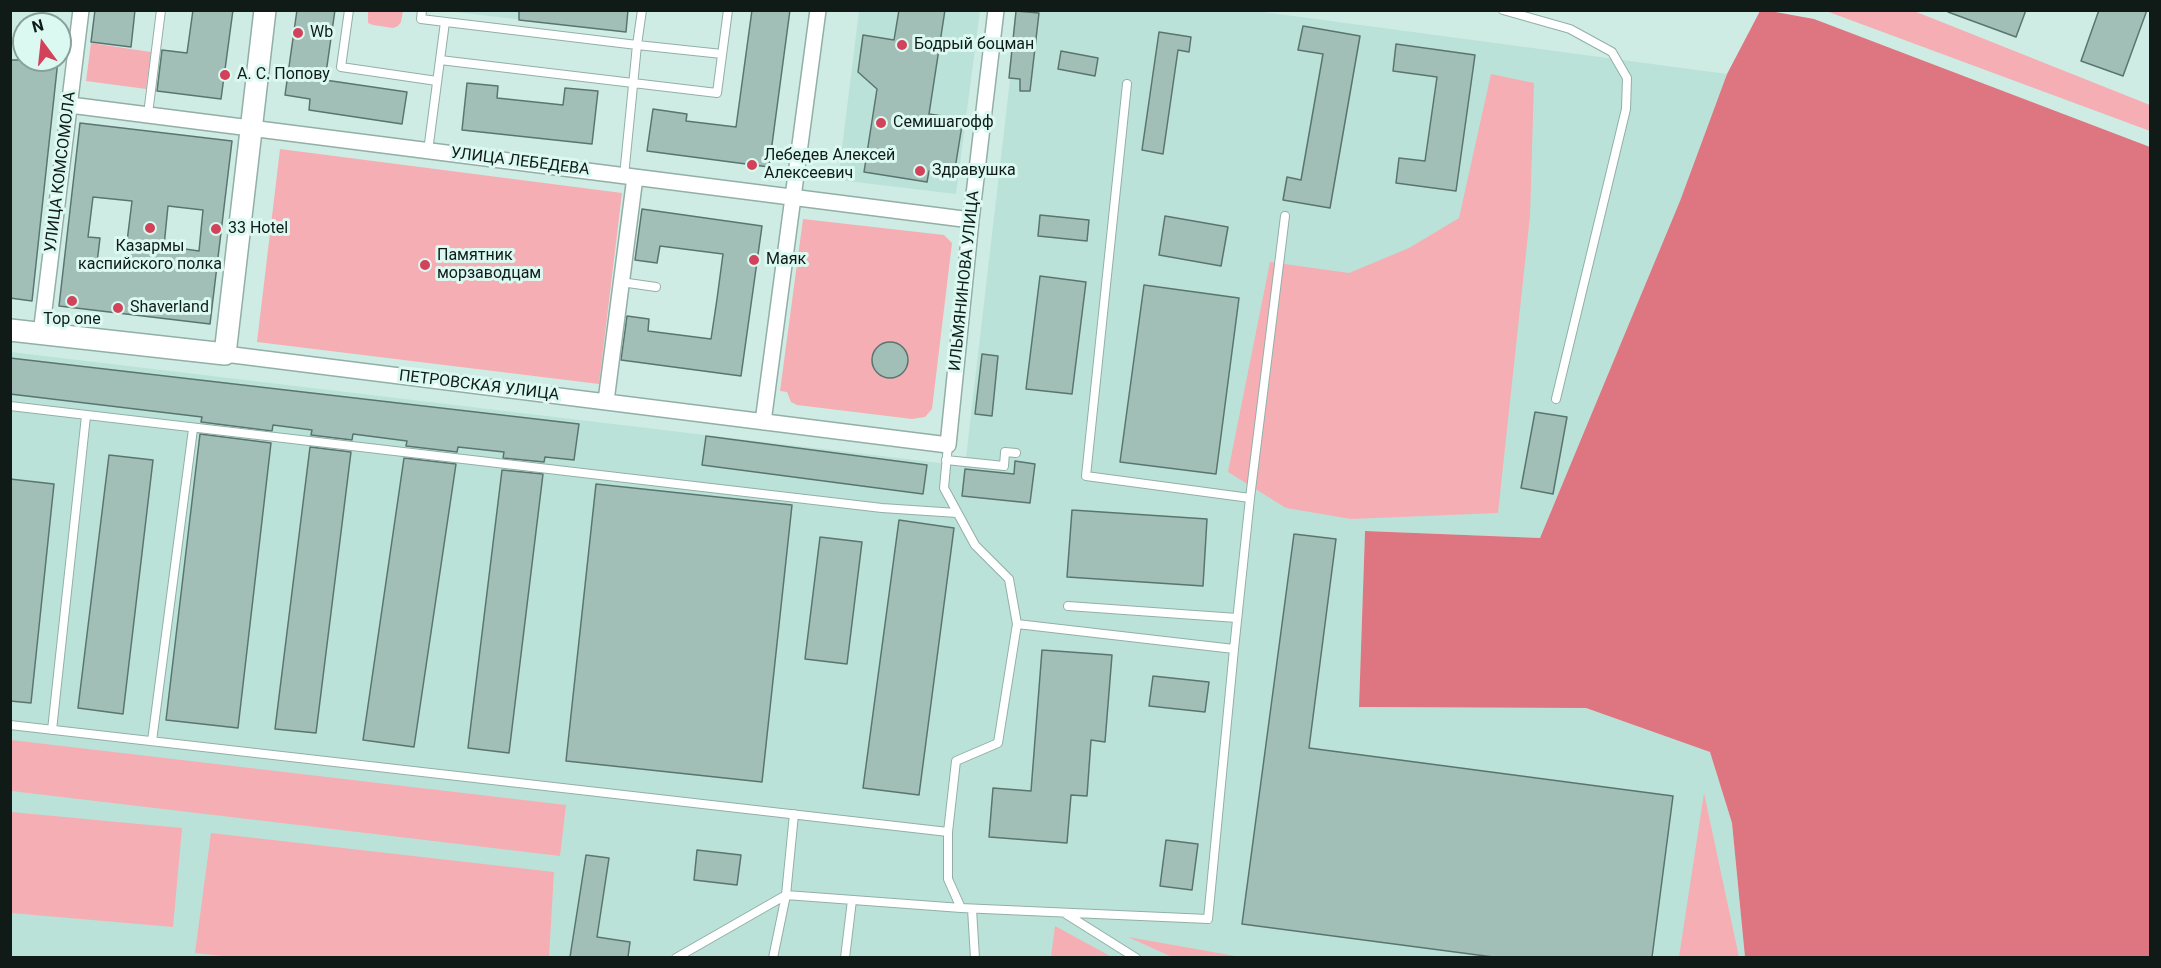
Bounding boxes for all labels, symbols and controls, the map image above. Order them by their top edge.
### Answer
north arrow [12,12,72,72]
text: N [30,15,46,37]
place label: Wb [310,23,333,43]
marker: Wb [291,26,305,40]
place label: Бодрый боцман [914,35,1034,55]
marker: Бодрый боцман [895,38,909,52]
place label: А. С. Попову [237,65,330,85]
marker: А. С. Попову [218,68,232,82]
street label: УЛИЦА КОМСОМОЛА [42,91,80,253]
place label: Семишагофф [893,113,994,133]
marker: Семишагофф [874,116,888,130]
street label: УЛИЦА ЛЕБЕДЕВА [449,144,591,180]
place label: Лебедев Алексей Алексеевич [764,146,895,184]
marker: Лебедев Алексей Алексеевич [745,158,759,172]
place label: Здравушка [932,161,1016,181]
marker: Здравушка [913,164,927,178]
street label: ИЛЬМЯНИНОВА УЛИЦА [946,190,984,372]
place label: 33 Hotel [228,219,288,239]
marker: Казармы каспийского полка [143,221,157,235]
marker: 33 Hotel [209,222,223,236]
place label: Казармы каспийского полка [78,237,222,275]
place label: Памятник морзаводцам [437,246,541,284]
place label: Маяк [766,250,806,270]
marker: Маяк [747,253,761,267]
marker: Памятник морзаводцам [418,258,432,272]
marker: Top one [65,294,79,308]
place label: Shaverland [130,298,209,318]
marker: Shaverland [111,301,125,315]
place label: Top one [43,310,101,330]
street label: ПЕТРОВСКАЯ УЛИЦА [398,367,560,405]

